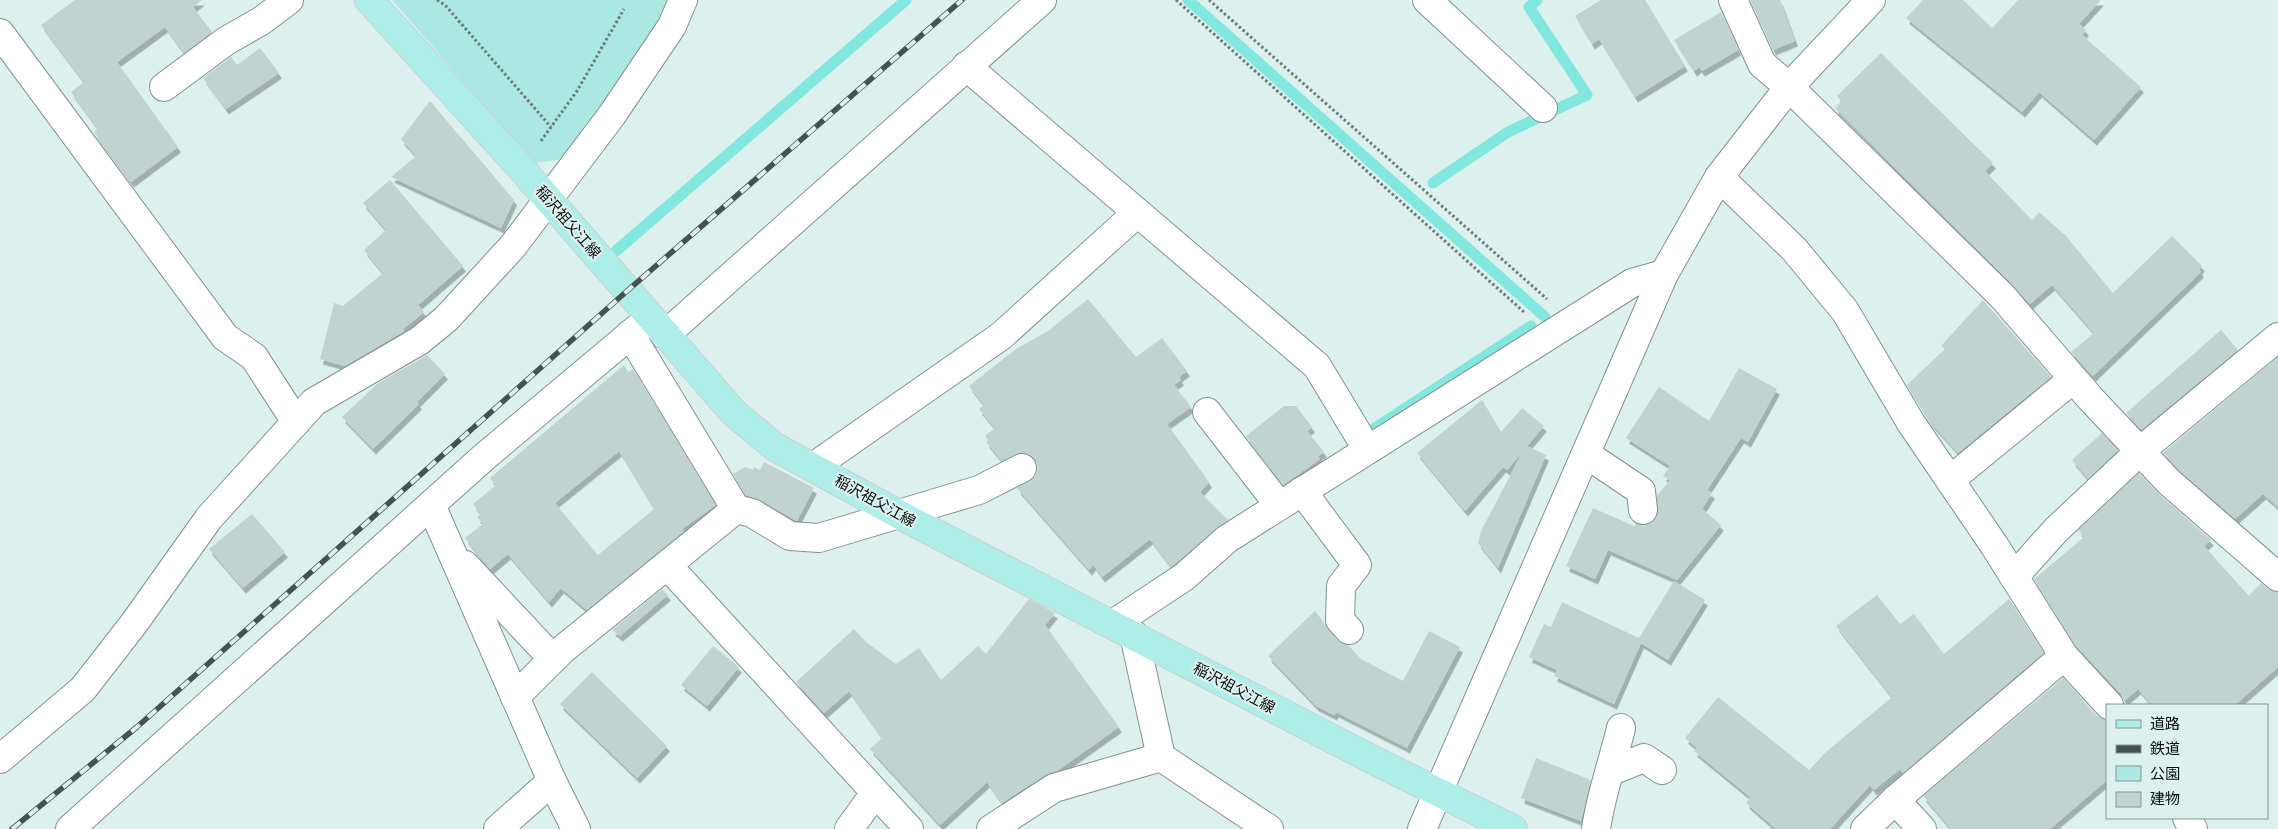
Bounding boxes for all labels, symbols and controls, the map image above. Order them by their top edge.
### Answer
street label: 稲沢祖父江線 [532,181,605,261]
street label: 稲沢祖父江線 [832,470,919,530]
street label: 稲沢祖父江線 [1191,658,1278,716]
legend [2106,704,2268,819]
text: 道路 [2150,714,2180,732]
text: 鉄道 [2150,739,2180,757]
text: 公園 [2150,764,2180,782]
text: 建物 [2150,789,2180,807]

